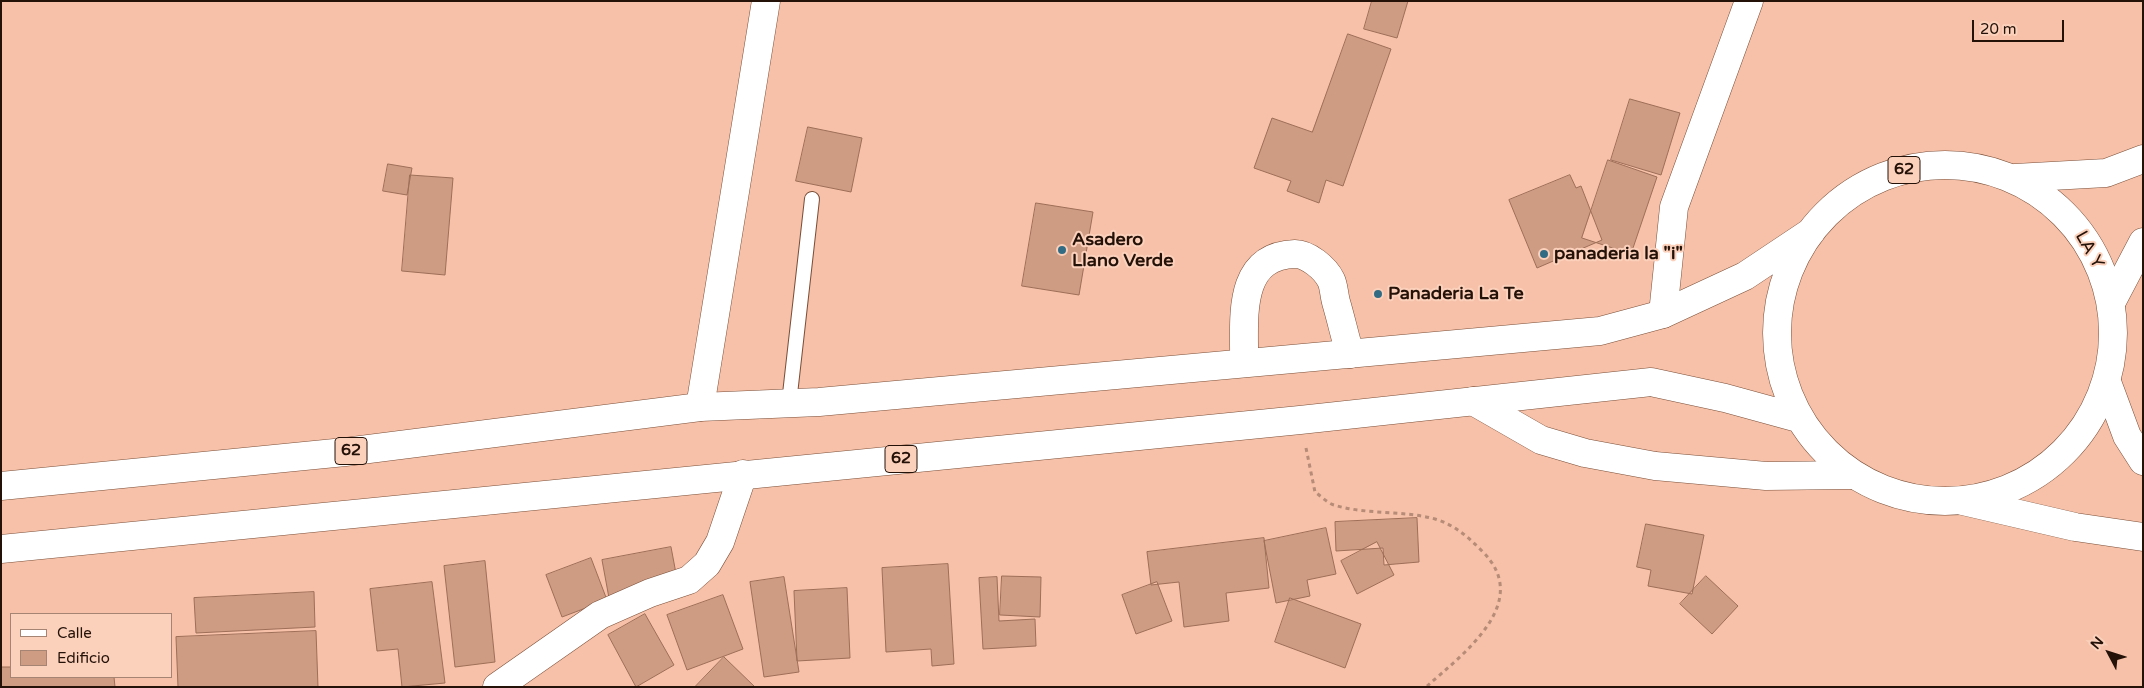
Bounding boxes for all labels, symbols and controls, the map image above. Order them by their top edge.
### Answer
scale bar [1974,10,2066,42]
text: 20 m [1980,20,2017,38]
road number: 62 [1888,156,1920,184]
street label: LA Y [2070,227,2108,273]
place label: Asadero Llano Verde [1072,229,1173,272]
place label: panaderia la "i" [1554,243,1683,265]
marker: Asadero Llano Verde [1056,244,1068,256]
marker: panaderia la "i" [1538,248,1550,260]
place label: Panaderia La Te [1388,283,1524,305]
marker: Panaderia La Te [1372,288,1384,300]
road number: 62 [335,438,367,464]
road number: 62 [885,446,917,472]
legend [10,613,172,678]
text: Calle [57,624,92,642]
north arrow [2084,628,2134,678]
text: N [2087,633,2107,653]
text: Edificio [57,649,110,667]

